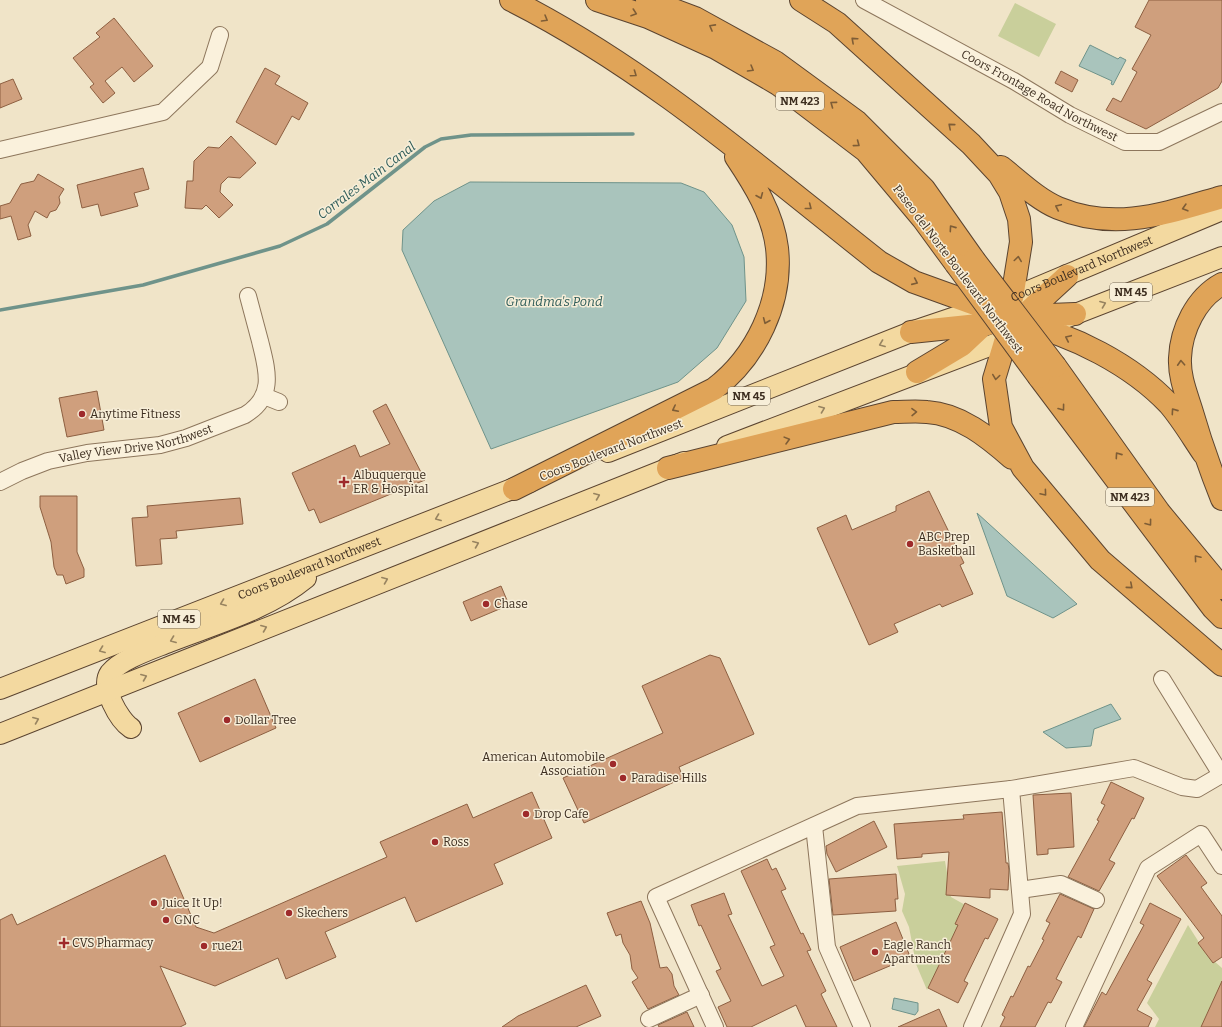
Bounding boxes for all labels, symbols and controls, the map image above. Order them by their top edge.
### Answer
one-way arrow [631,8,638,16]
one-way arrow [541,14,548,21]
one-way arrow [709,25,716,32]
one-way arrow [851,37,859,44]
street label: Coors Frontage Road Northwest [959,47,1121,145]
one-way arrow [747,64,754,71]
one-way arrow [630,69,637,76]
road number: NM 423 [776,92,824,110]
one-way arrow [831,102,838,109]
one-way arrow [949,124,956,131]
water label: Corrales Main Canal [314,138,419,222]
one-way arrow [853,139,860,146]
street label: Paseo del Norte Boulevard Northwest [890,182,1026,356]
one-way arrow [755,192,763,199]
one-way arrow [805,202,812,209]
one-way arrow [1181,203,1188,212]
one-way arrow [1055,204,1062,212]
one-way arrow [950,225,957,232]
street label: Coors Boulevard Northwest [1009,233,1155,305]
one-way arrow [1013,256,1022,262]
one-way arrow [911,277,918,285]
road number: NM 45 [1110,283,1152,301]
water label: Grandma's Pond [505,294,603,309]
one-way arrow [1099,300,1106,308]
one-way arrow [762,318,770,325]
one-way arrow [1064,335,1072,343]
one-way arrow [878,340,885,348]
one-way arrow [1176,360,1185,366]
one-way arrow [992,374,1001,380]
road number: NM 45 [728,387,770,405]
one-way arrow [672,404,680,412]
one-way arrow [1057,404,1065,411]
one-way arrow [818,406,825,414]
place label: Anytime Fitness [90,407,181,421]
one-way arrow [911,408,917,416]
one-way arrow [1171,408,1179,415]
marker: Anytime Fitness [77,409,87,419]
street label: Coors Boulevard Northwest [537,416,685,484]
street label: Valley View Drive Northwest [58,421,215,466]
one-way arrow [784,436,790,444]
one-way arrow [1115,452,1123,459]
place label: Albuquerque ER & Hospital [353,468,429,496]
marker: Albuquerque ER & Hospital [338,476,350,488]
road number: NM 423 [1106,488,1154,506]
one-way arrow [1039,489,1046,496]
one-way arrow [593,493,600,501]
one-way arrow [435,513,443,521]
one-way arrow [1144,518,1151,525]
place label: ABC Prep Basketball [918,530,976,558]
street label: Coors Boulevard Northwest [236,534,383,602]
marker: ABC Prep Basketball [905,539,915,549]
one-way arrow [472,541,479,549]
one-way arrow [1195,556,1202,563]
one-way arrow [382,577,389,585]
one-way arrow [1125,581,1132,588]
place label: Chase [494,597,528,611]
one-way arrow [219,598,226,606]
marker: Chase [481,599,491,609]
road number: NM 45 [158,610,200,628]
one-way arrow [261,625,268,633]
one-way arrow [170,636,177,644]
one-way arrow [98,645,105,653]
one-way arrow [140,673,147,681]
place label: Dollar Tree [235,713,296,727]
marker: Dollar Tree [222,715,232,725]
one-way arrow [33,716,40,724]
place label: American Automobile Association [482,750,605,778]
marker: American Automobile Association [608,759,618,769]
place label: Paradise Hills [631,771,707,785]
marker: Paradise Hills [618,773,628,783]
place label: Drop Cafe [534,807,589,821]
marker: Drop Cafe [521,809,531,819]
place label: Ross [443,835,469,849]
marker: Ross [430,837,440,847]
place label: Juice It Up! [161,896,223,910]
marker: Juice It Up! [149,898,159,908]
place label: Skechers [297,906,348,920]
marker: Skechers [284,908,294,918]
place label: GNC [174,913,200,927]
marker: GNC [161,915,171,925]
place label: CVS Pharmacy [72,936,154,950]
marker: CVS Pharmacy [59,938,69,948]
place label: Eagle Ranch Apartments [883,938,952,966]
place label: rue21 [212,939,243,953]
marker: rue21 [199,941,209,951]
marker: Eagle Ranch Apartments [870,947,880,957]

